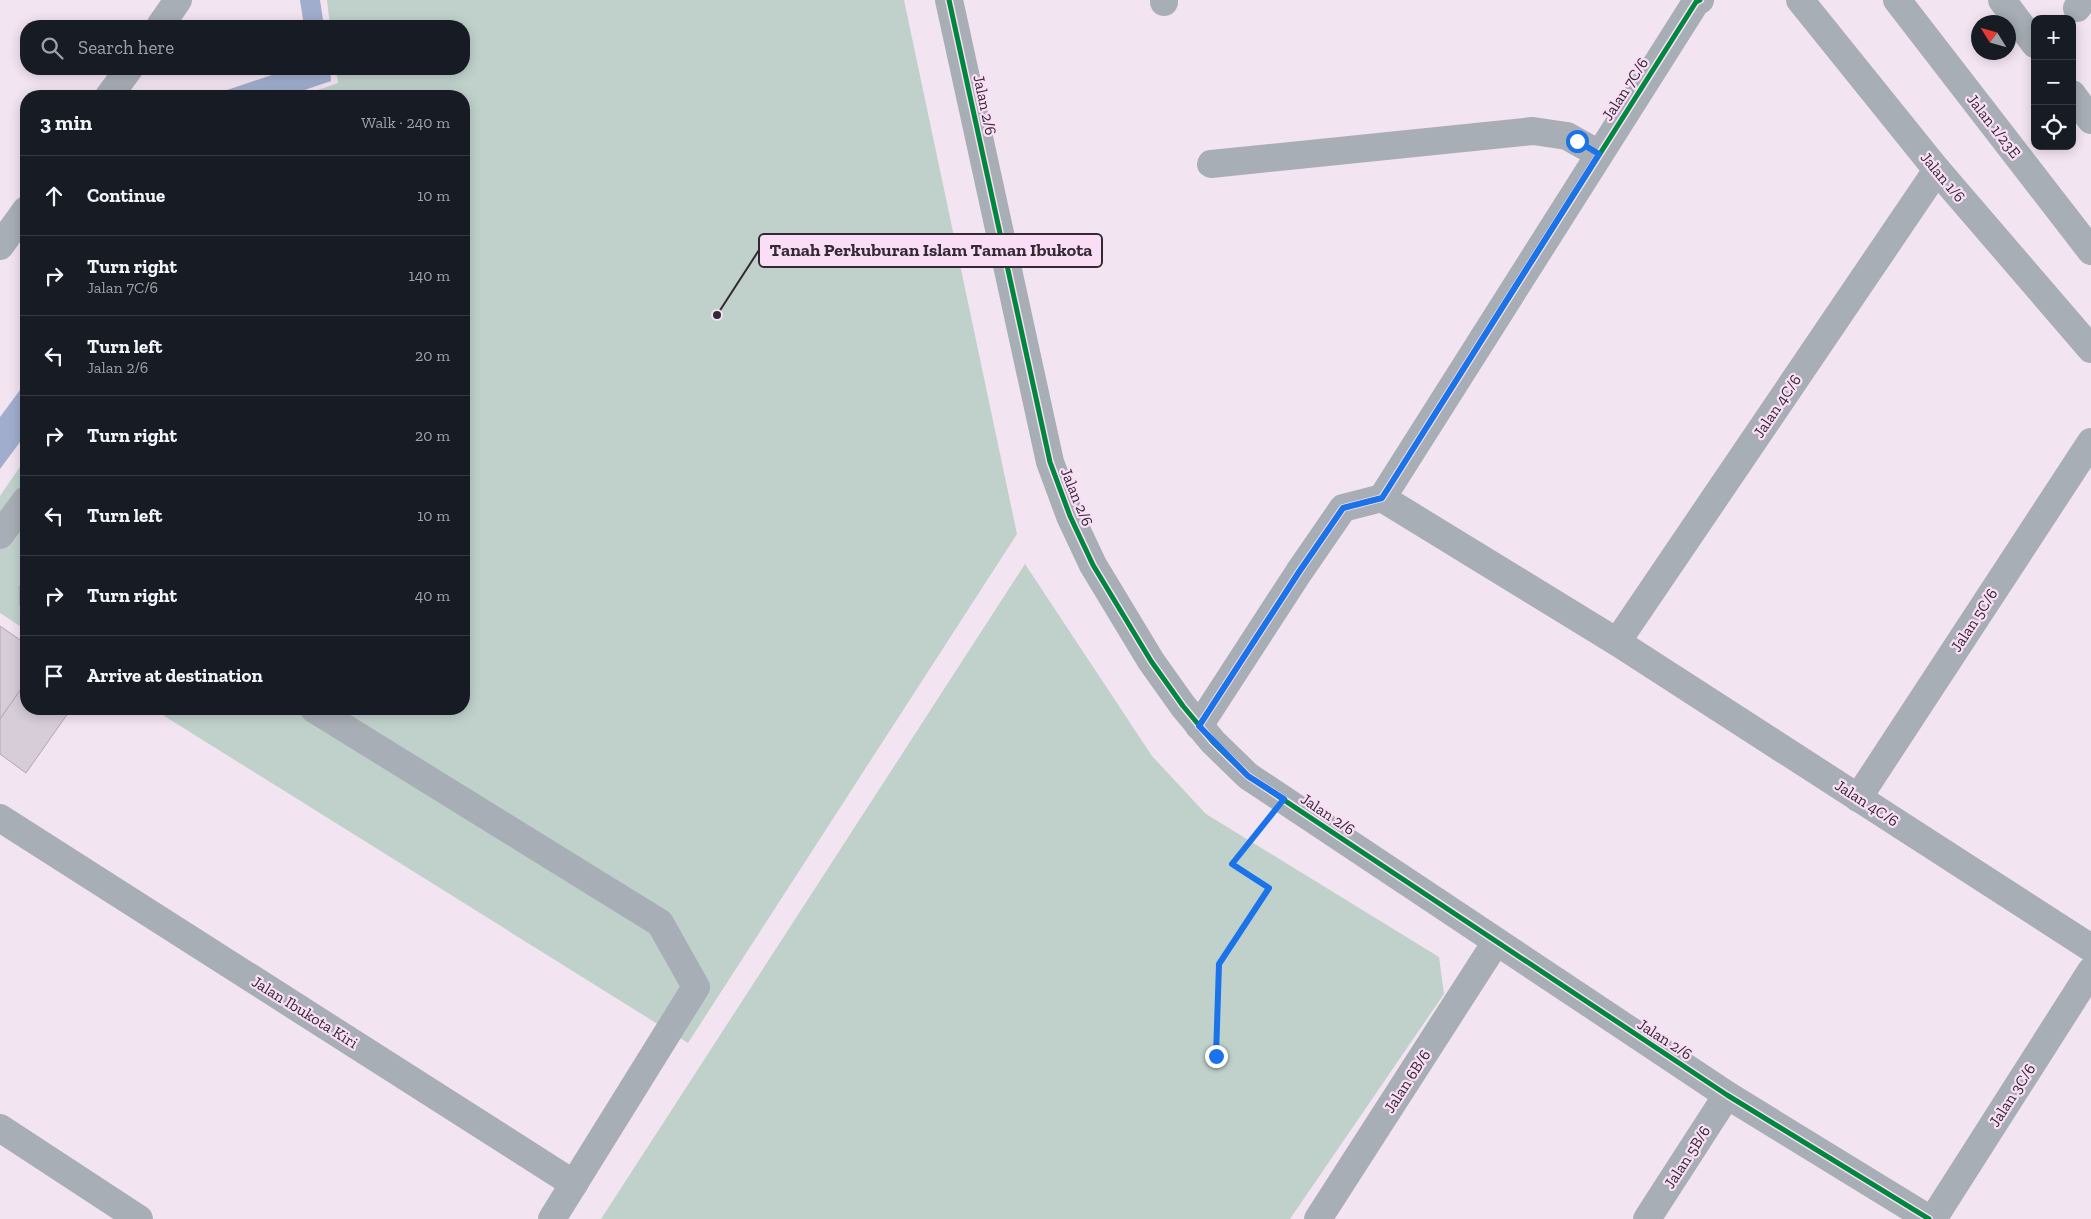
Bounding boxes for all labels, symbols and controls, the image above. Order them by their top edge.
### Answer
north arrow [1971,15,2016,60]
map controls [2031,15,2076,150]
button: + [2031,15,2076,60]
search box [20,20,470,75]
icon: search [38,34,66,62]
text: Search here [78,36,174,59]
street label: Jalan 7C/6 [1598,54,1652,124]
button: − [2031,60,2076,105]
street label: Jalan 2/6 [969,73,1001,137]
street label: Jalan 1/23E [1963,90,2025,162]
button: locate [2031,105,2076,150]
text: 3 min [40,110,92,135]
text: Walk · 240 m [361,113,450,132]
route start [1566,130,1589,153]
street label: Jalan 1/6 [1917,148,1969,206]
icon: ahead [40,182,68,210]
text: Continue [87,184,165,207]
text: 10 m [417,186,450,205]
callout: Tanah Perkuburan Islam Taman Ibukota [759,234,1102,267]
text: Tanah Perkuburan Islam Taman Ibukota [770,239,1092,261]
text: Turn right [87,255,177,278]
icon: right [40,262,68,290]
text: 140 m [409,266,450,285]
text: Jalan 7C/6 [87,278,158,297]
text: Turn left [87,335,162,358]
icon: left [40,342,68,370]
text: 20 m [415,346,450,365]
text: Jalan 2/6 [87,358,148,377]
street label: Jalan 4C/6 [1749,371,1805,441]
icon: right [40,422,68,450]
text: Turn right [87,424,177,447]
text: 20 m [415,426,450,445]
street label: Jalan 2/6 [1057,465,1097,529]
icon: left [40,502,68,530]
text: Turn left [87,504,162,527]
text: 10 m [417,506,450,525]
icon: right [40,582,68,610]
text: Turn right [87,584,177,607]
street label: Jalan 5C/6 [1947,585,2001,655]
text: 40 m [415,586,450,605]
icon: arrive [40,662,68,690]
text: Arrive at destination [87,664,263,687]
street label: Jalan 4C/6 [1832,775,1902,831]
street label: Jalan 2/6 [1297,789,1359,839]
street label: Jalan Ibukota Kiri [248,972,362,1053]
street label: Jalan 2/6 [1634,1014,1696,1064]
route end [1205,1045,1228,1068]
street label: Jalan 6B/6 [1380,1046,1434,1116]
street label: Jalan 3C/6 [1985,1060,2039,1130]
street label: Jalan 5B/6 [1660,1122,1714,1192]

